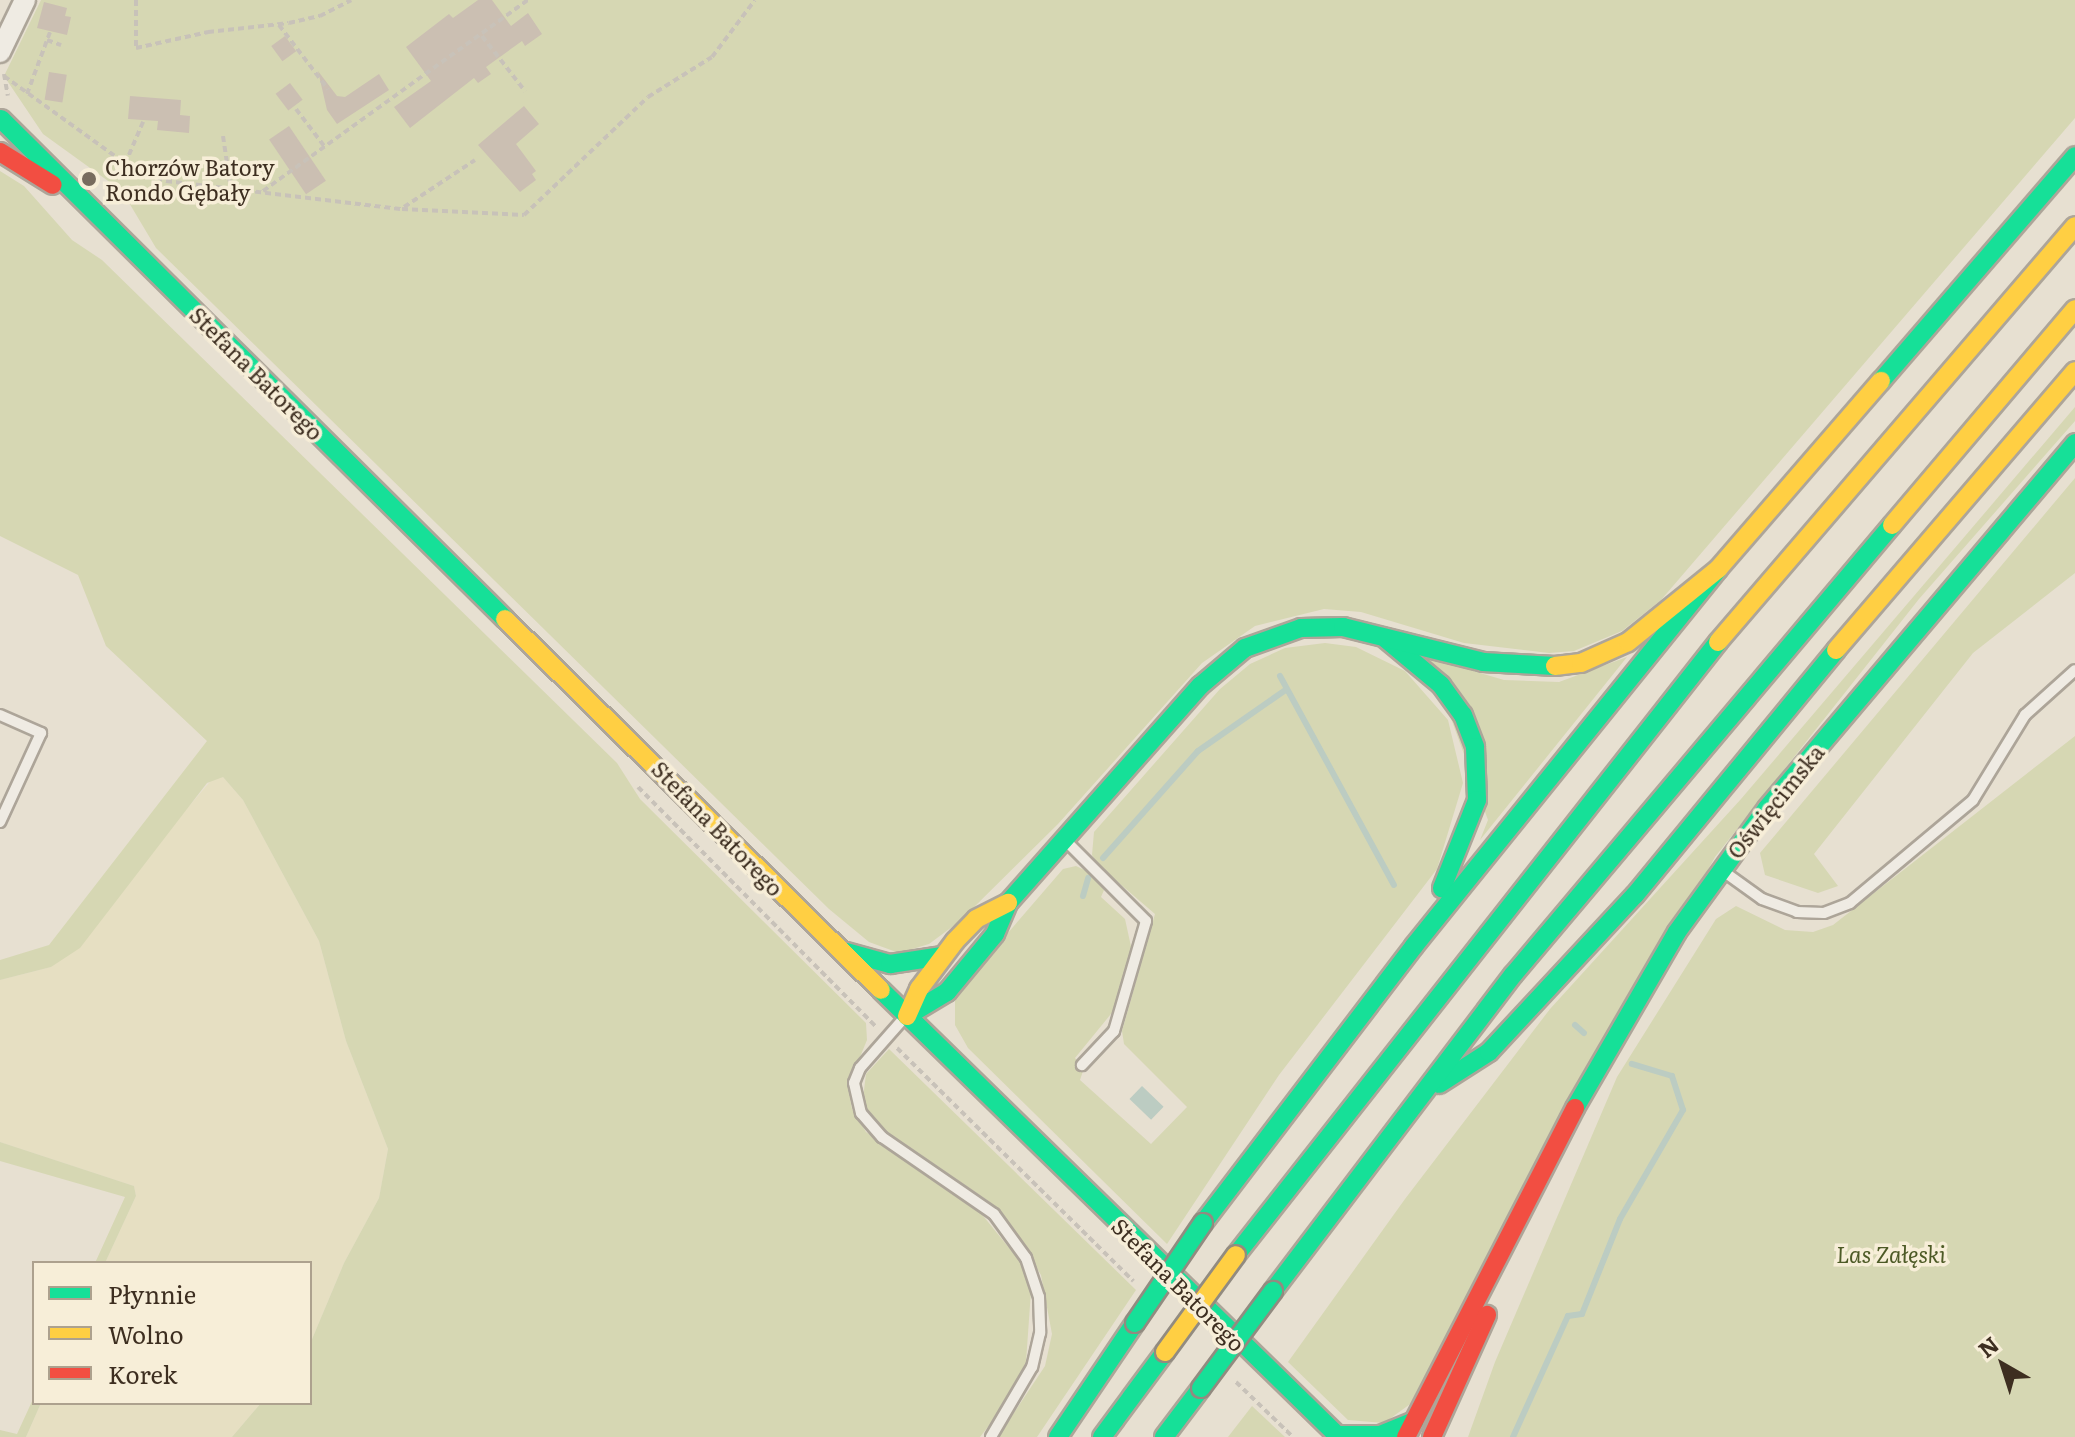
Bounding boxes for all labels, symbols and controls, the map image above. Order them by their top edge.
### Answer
place label: Chorzów Batory Rondo Gębały [105,153,275,204]
marker: Chorzów Batory Rondo Gębały [80,170,98,188]
street label: Stefana Batorego [185,301,329,445]
street label: Oświęcimska [1721,739,1829,863]
street label: Stefana Batorego [647,755,789,901]
street label: Stefana Batorego [1107,1212,1251,1356]
park label: Las Załęski [1836,1241,1946,1267]
legend [32,1261,312,1405]
text: Płynnie [108,1276,196,1311]
text: Wolno [108,1316,183,1351]
north arrow [1963,1325,2043,1405]
text: N [1970,1327,2005,1365]
text: Korek [108,1356,177,1391]

